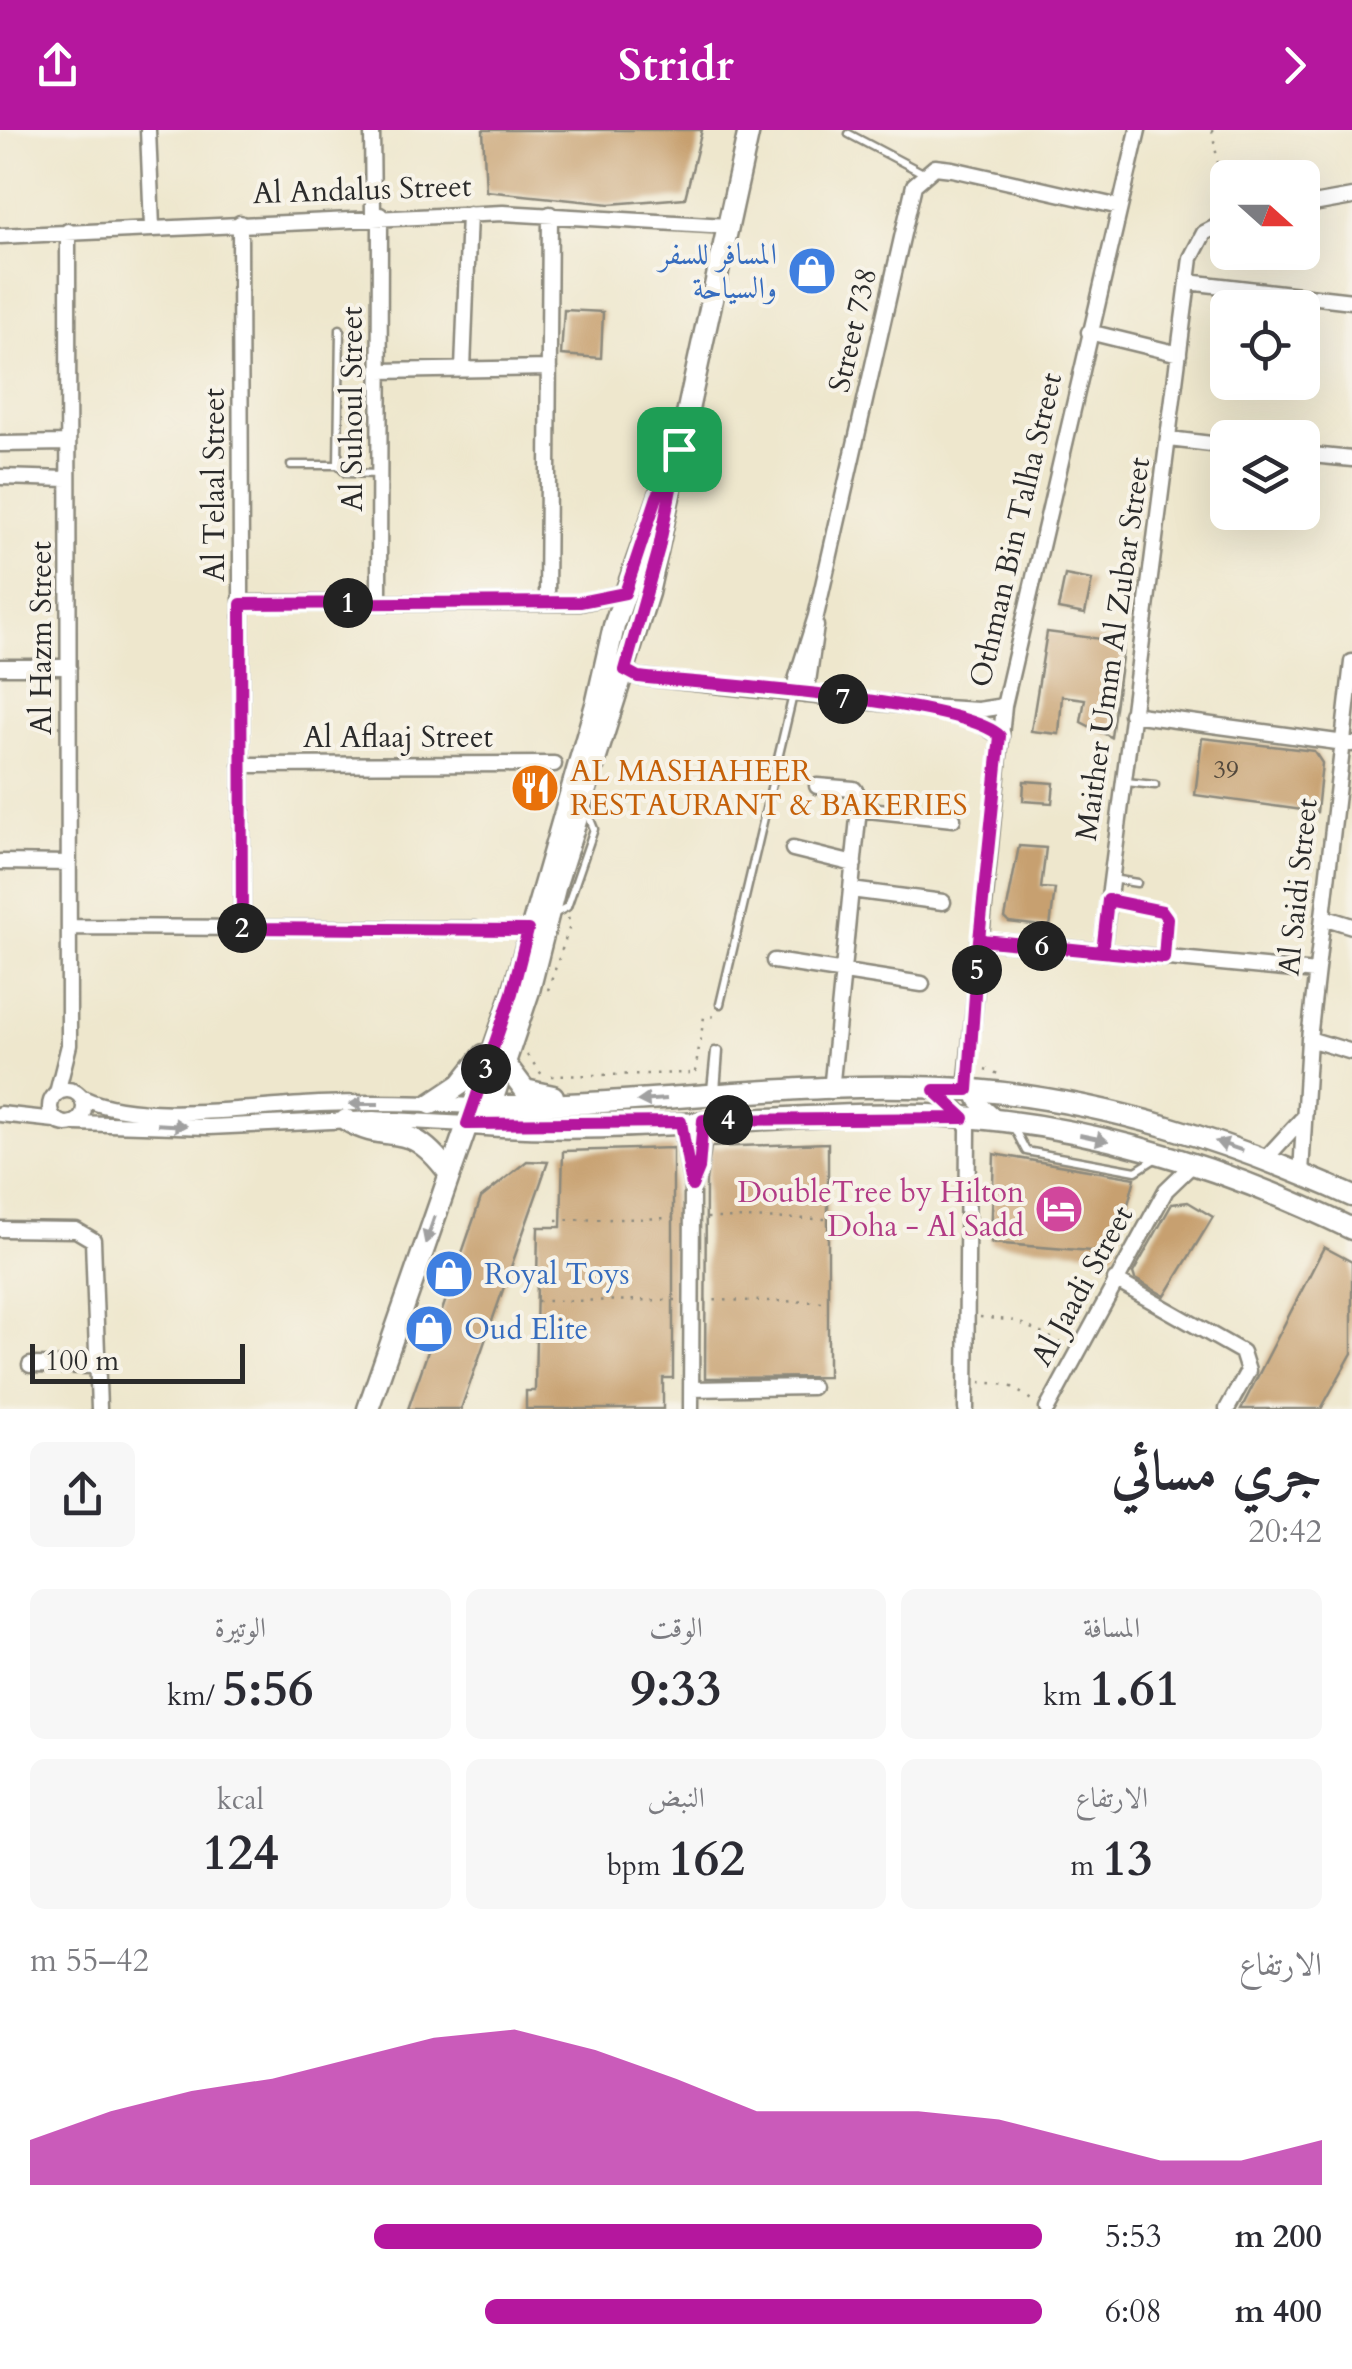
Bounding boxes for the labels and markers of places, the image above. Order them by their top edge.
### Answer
place label: المسافر للسفر والسياحة [656,234,777,309]
shop icon: المسافر للسفر والسياحة [786,245,838,297]
pin [637,407,722,492]
pin: 1 [323,578,373,628]
pin: 7 [818,674,868,724]
place label: AL MASHAHEER RESTAURANT & BAKERIES [570,751,967,826]
restaurant icon: AL MASHAHEER RESTAURANT & BAKERIES [509,762,561,814]
pin: 2 [217,903,267,953]
pin: 6 [1017,921,1067,971]
pin: 5 [952,945,1002,995]
pin: 3 [461,1044,511,1094]
pin: 4 [703,1095,753,1145]
place label: DoubleTree by Hilton Doha - Al Sadd [737,1172,1024,1247]
hotel icon: DoubleTree by Hilton Doha - Al Sadd [1033,1183,1085,1235]
shop icon: Royal Toys [423,1248,475,1300]
place label: Royal Toys [484,1254,630,1295]
shop icon: Oud Elite [403,1303,455,1355]
place label: Oud Elite [464,1309,588,1350]

